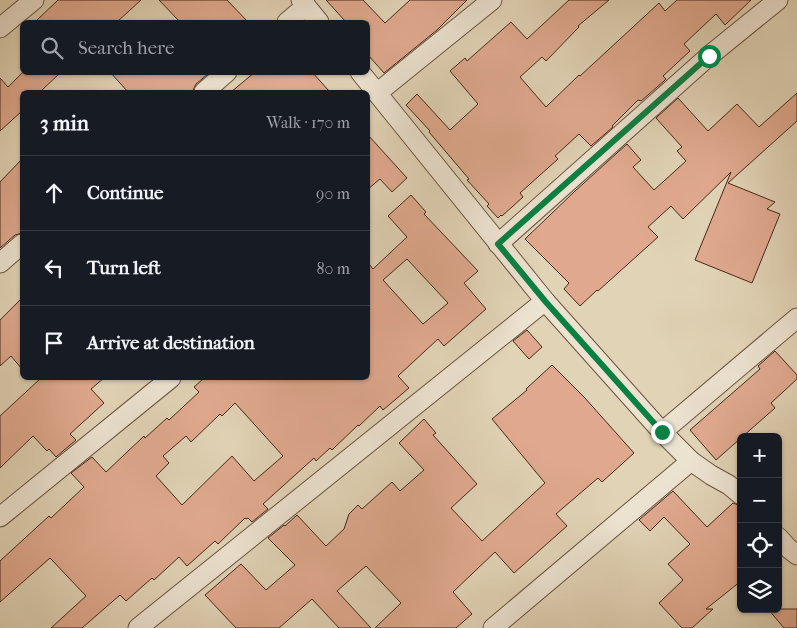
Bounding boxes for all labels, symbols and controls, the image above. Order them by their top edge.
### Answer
search box [20,20,370,75]
icon: search [38,34,66,62]
text: Search here [78,37,174,59]
route start [698,45,721,68]
text: 3 min [40,111,89,135]
text: Walk · 170 m [266,113,350,132]
icon: ahead [40,179,68,207]
text: Continue [87,182,163,204]
text: 90 m [316,184,350,203]
icon: left [40,254,68,282]
text: Turn left [87,257,161,279]
text: 80 m [316,259,350,278]
icon: arrive [40,329,68,357]
text: Arrive at destination [87,332,255,354]
route end [651,421,674,444]
map controls [737,433,782,613]
button: + [737,433,782,478]
button: − [737,478,782,523]
button: locate [737,523,782,568]
button: layers [737,568,782,613]

